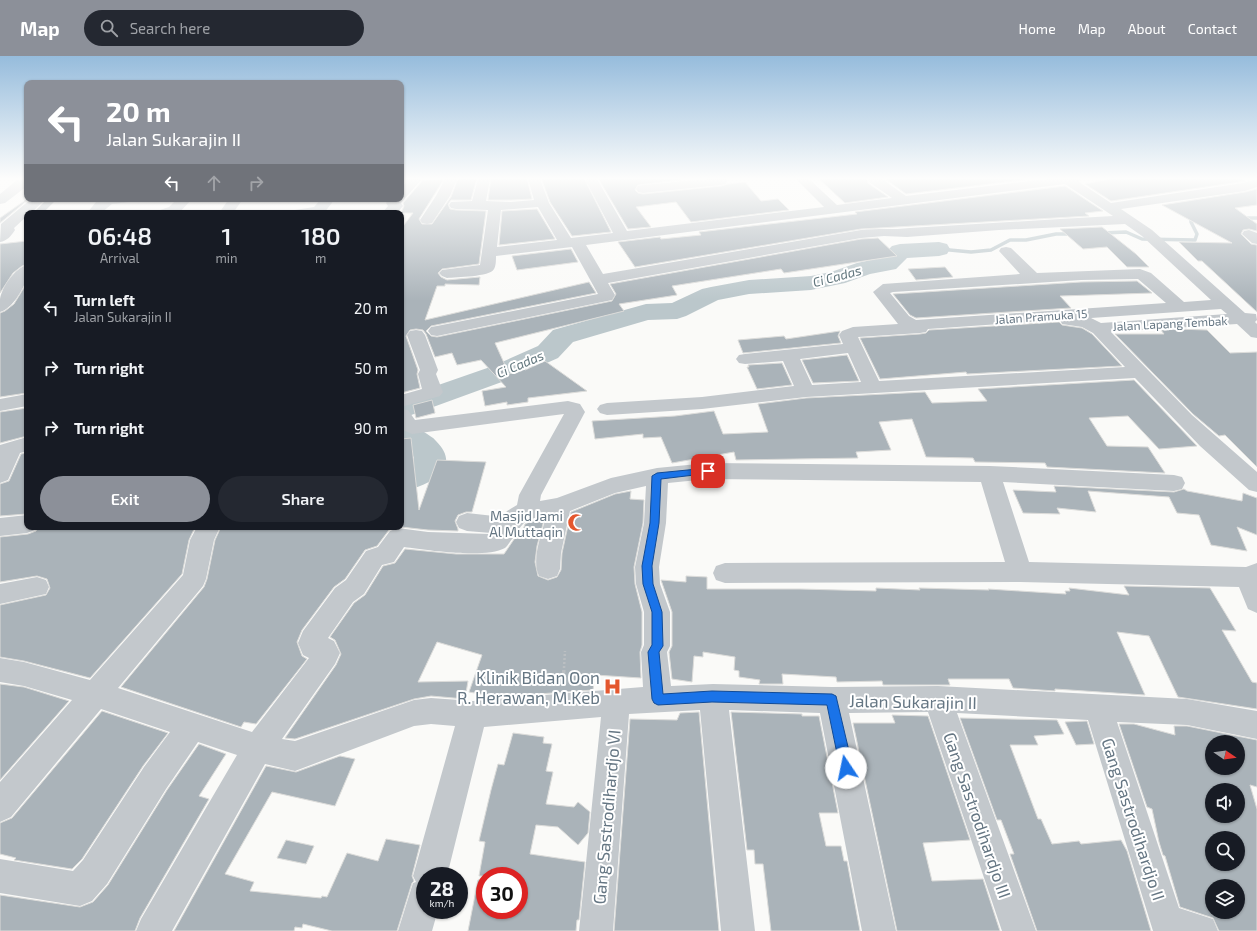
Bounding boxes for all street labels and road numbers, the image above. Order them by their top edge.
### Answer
street label: Jalan Pramuka 15 [994,306,1088,326]
street label: Jalan Lapang Tembak [1112,313,1228,333]
street label: Jalan Sukarajin II [849,690,977,713]
street label: Gang Sastrodihardjo VI [588,729,625,905]
street label: Gang Sastrodihardjo III [939,729,1016,901]
street label: Gang Sastrodihardjo II [1097,735,1170,903]

